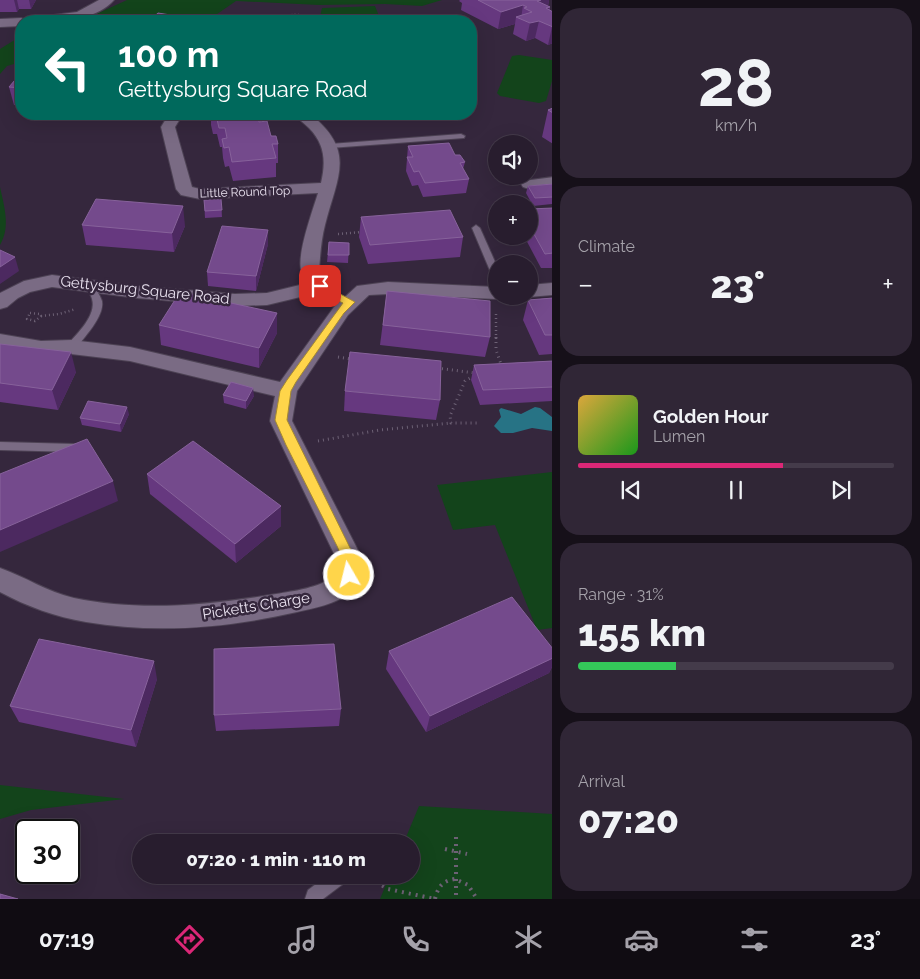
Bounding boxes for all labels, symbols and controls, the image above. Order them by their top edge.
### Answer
text: 100 m [118,34,219,75]
icon: left [35,35,100,100]
text: 28 [698,45,774,121]
text: Gettysburg Square Road [118,76,367,102]
text: km/h [715,116,757,135]
map controls [488,135,538,305]
button: sound [488,135,538,185]
street label: Little Round Top [199,183,291,201]
button: + [488,195,538,245]
text: Climate [578,237,635,256]
button: − [488,255,538,305]
text: 23° [711,262,765,307]
pin [299,265,341,307]
text: − [578,268,593,301]
text: + [882,268,894,301]
street label: Gettysburg Square Road [59,272,231,308]
icon: arrive [306,272,334,300]
text: Golden Hour [653,405,769,427]
text: Lumen [653,427,705,446]
icon: previous [617,476,645,504]
icon: pause [722,476,750,504]
icon: next [827,476,855,504]
position arrow [322,548,374,600]
text: Range · 31% [578,585,664,604]
street label: Picketts Charge [201,589,311,623]
text: 155 km [578,610,706,655]
text: Arrival [578,772,625,791]
text: 07:20 [578,797,679,842]
speed limit sign: 30 [15,819,80,884]
text: 07:20 · 1 min · 110 m [186,848,366,870]
icon: directions [172,922,207,957]
icon: music [285,922,320,957]
icon: phone [398,922,433,957]
icon: climate [511,922,546,957]
icon: car [624,922,659,957]
icon: filters [737,922,772,957]
text: 07:19 [39,926,94,952]
text: 23° [850,926,881,952]

